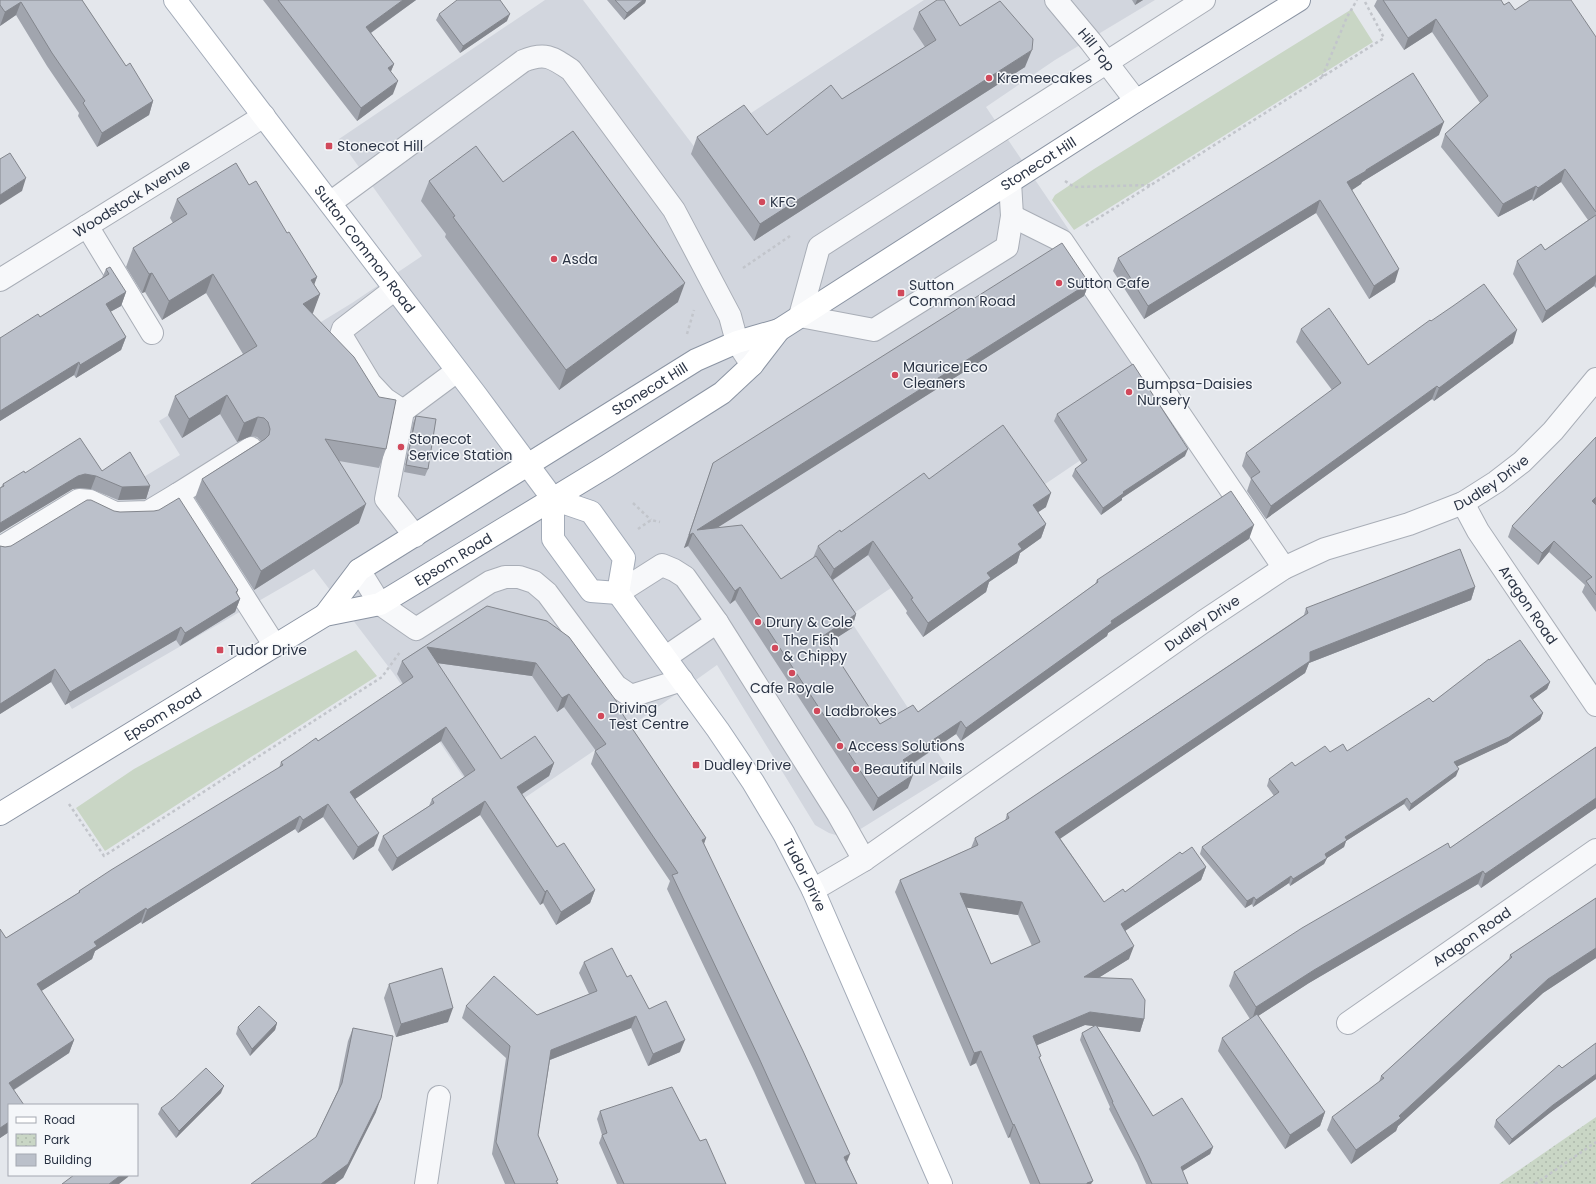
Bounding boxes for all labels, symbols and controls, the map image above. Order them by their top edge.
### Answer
street label: Hill Top [1073,24,1120,75]
place label: Kremeecakes [997,68,1092,88]
marker: Kremeecakes [984,73,994,83]
street label: Stonecot Hill [997,132,1080,195]
place label: Stonecot Hill [337,136,423,156]
marker: Stonecot Hill [324,141,334,151]
street label: Woodstock Avenue [69,154,194,242]
street label: Sutton Common Road [310,181,420,317]
place label: KFC [770,192,796,212]
marker: KFC [757,197,767,207]
place label: Asda [562,249,598,269]
marker: Asda [549,254,559,264]
place label: Sutton Cafe [1067,273,1150,293]
place label: Sutton Common Road [909,275,1016,311]
marker: Sutton Cafe [1054,278,1064,288]
marker: Sutton Common Road [896,288,906,298]
street label: Stonecot Hill [608,357,692,420]
place label: Maurice Eco Cleaners [903,357,988,393]
marker: Maurice Eco Cleaners [890,370,900,380]
place label: Bumpsa-Daisies Nursery [1137,374,1252,410]
marker: Bumpsa-Daisies Nursery [1124,387,1134,397]
place label: Stonecot Service Station [409,429,513,465]
marker: Stonecot Service Station [396,442,406,452]
street label: Dudley Drive [1451,450,1534,516]
street label: Epsom Road [411,528,496,591]
street label: Aragon Road [1494,561,1562,648]
street label: Dudley Drive [1160,590,1244,656]
place label: Drury & Cole [766,612,853,632]
marker: Drury & Cole [753,617,763,627]
place label: The Fish & Chippy [783,630,847,666]
place label: Tudor Drive [228,640,307,660]
marker: The Fish & Chippy [770,643,780,653]
marker: Tudor Drive [215,645,225,655]
marker: Cafe Royale [787,668,797,678]
place label: Cafe Royale [750,678,834,698]
street label: Epsom Road [120,683,205,746]
place label: Driving Test Centre [609,698,689,734]
place label: Ladbrokes [825,701,897,721]
marker: Ladbrokes [812,706,822,716]
marker: Driving Test Centre [596,711,606,721]
place label: Access Solutions [848,736,965,756]
marker: Access Solutions [835,741,845,751]
place label: Dudley Drive [704,755,791,775]
place label: Beautiful Nails [864,759,962,779]
marker: Dudley Drive [691,760,701,770]
marker: Beautiful Nails [851,764,861,774]
street label: Tudor Drive [778,835,831,915]
street label: Aragon Road [1429,902,1515,971]
legend [8,1104,138,1176]
text: Road [44,1111,75,1128]
text: Park [44,1131,71,1148]
text: Building [44,1151,92,1168]

